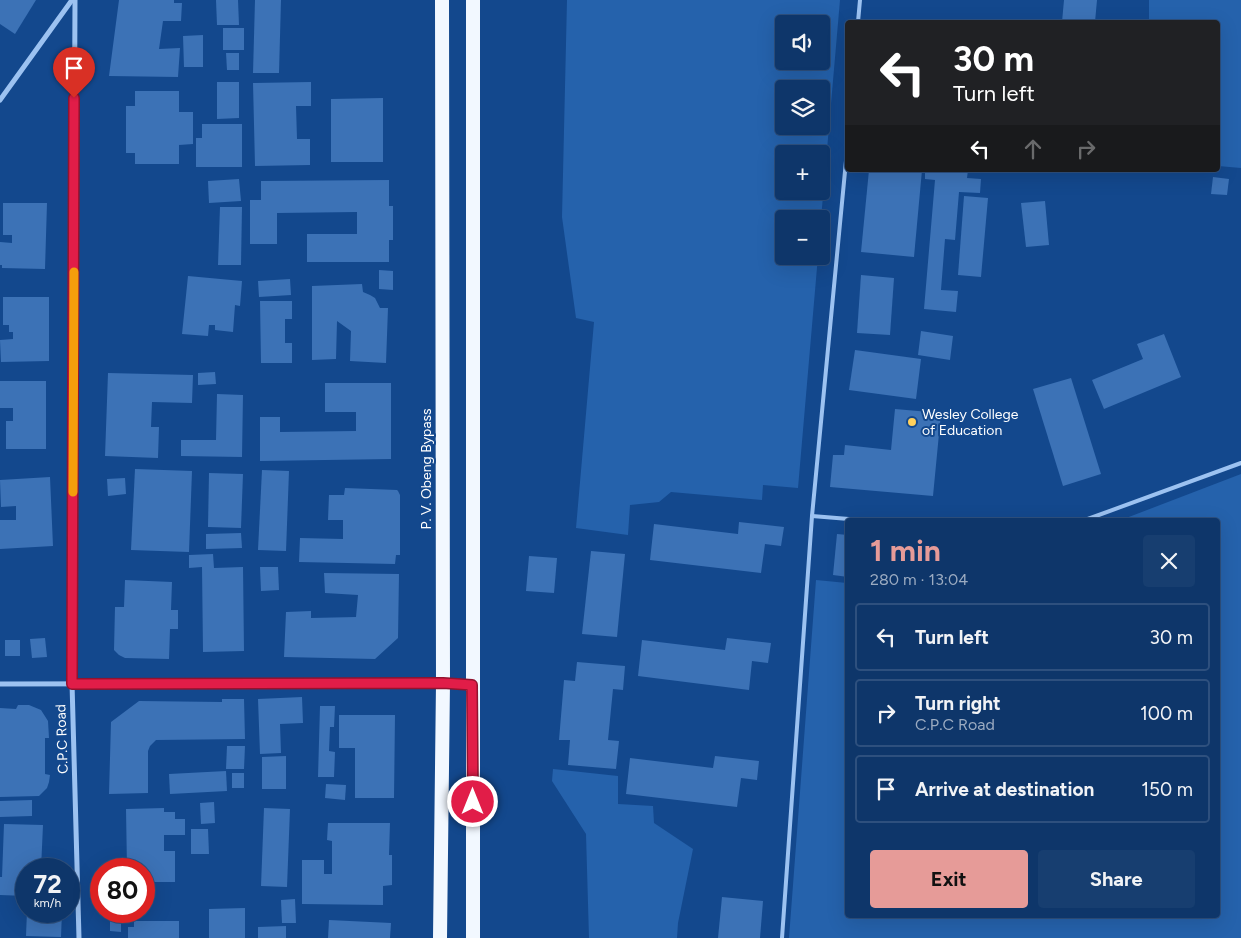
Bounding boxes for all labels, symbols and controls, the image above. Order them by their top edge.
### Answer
map controls [775,15,830,265]
button: sound [775,15,830,70]
text: 30 m [953,38,1034,80]
icon: left [870,40,935,105]
pin [53,47,95,98]
icon: arrive [60,54,88,82]
button: layers [775,80,830,135]
text: Turn left [953,80,1035,107]
icon: left [966,135,994,163]
icon: ahead [1019,135,1047,163]
icon: right [1072,135,1100,163]
button: + [775,145,830,200]
button: − [775,210,830,265]
place label: Wesley College of Education [922,406,1019,439]
street label: P. V. Obeng Bypass [418,408,435,530]
marker: Wesley College of Education [906,416,918,428]
text: 1 min [870,532,941,569]
button: close [1143,535,1195,587]
text: 280 m · 13:04 [870,570,968,589]
icon: left [872,623,900,651]
text: Turn left [915,626,989,649]
text: 30 m [1150,626,1193,649]
text: Turn right [915,692,1001,715]
icon: right [872,699,900,727]
text: 100 m [1140,702,1193,725]
street label: C.P.C Road [52,704,72,774]
text: C.P.C Road [915,715,995,734]
position arrow [446,775,498,827]
icon: arrive [872,775,900,803]
text: Arrive at destination [915,778,1094,801]
text: 150 m [1141,778,1193,801]
button: Exit [870,850,1028,908]
button: Share [1038,850,1195,908]
speed limit sign: 80 [90,858,155,923]
text: 72 [33,869,62,899]
text: km/h [34,896,61,910]

